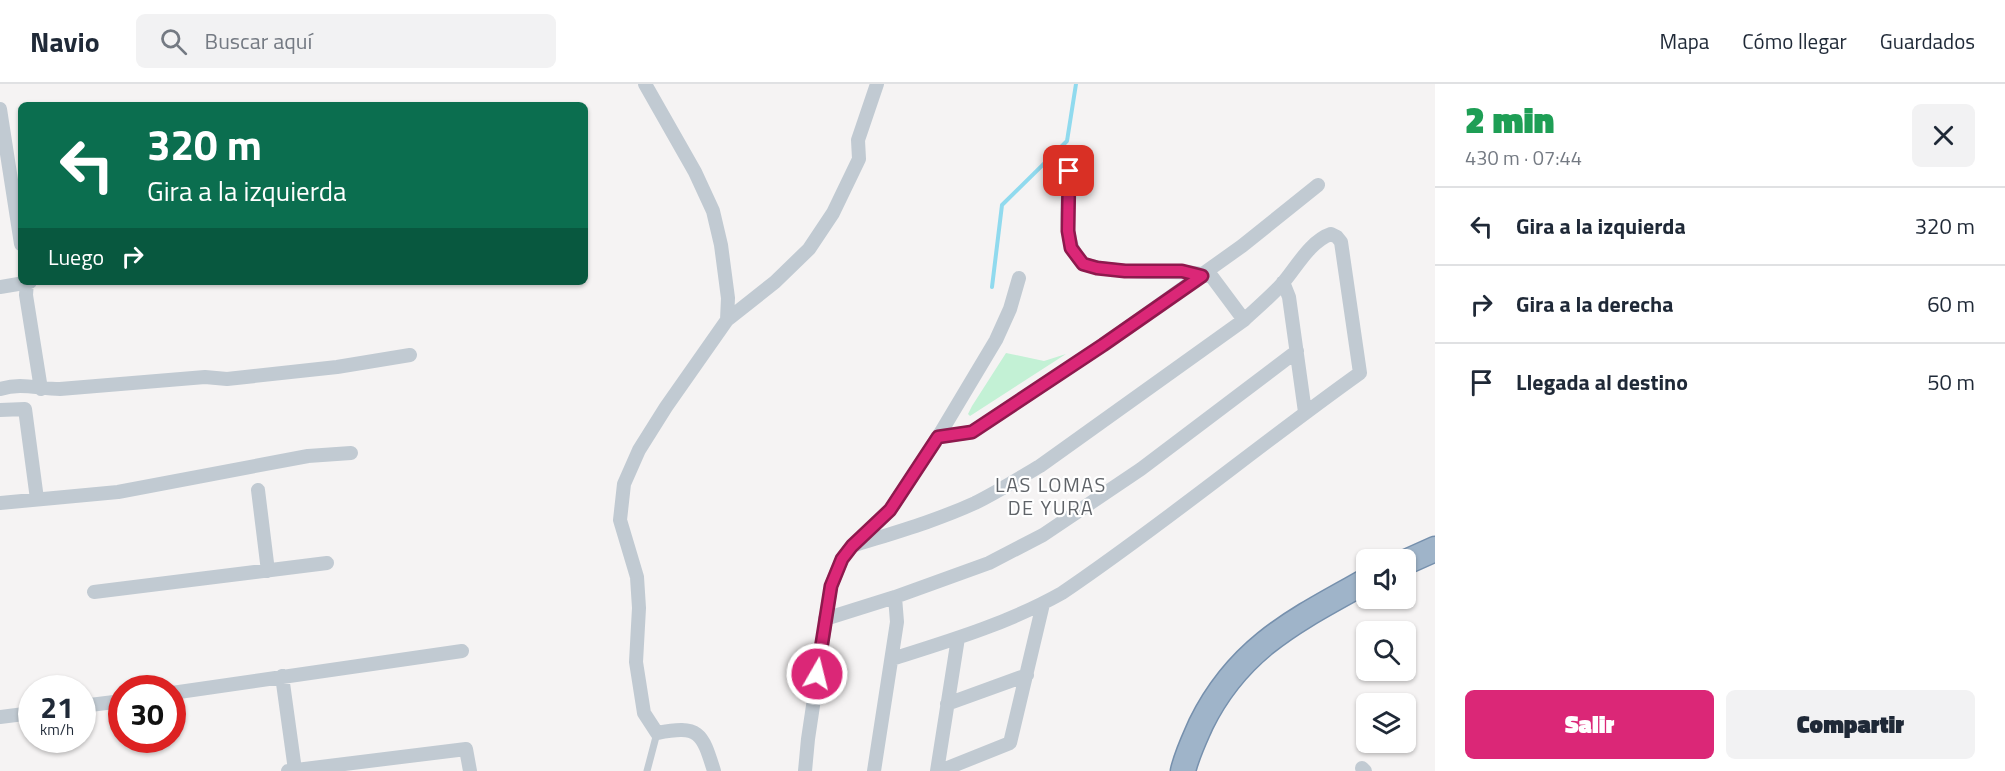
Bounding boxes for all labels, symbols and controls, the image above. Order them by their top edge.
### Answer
search box [136,14,556,68]
text: Navio [30,20,100,63]
text: Buscar aquí [205,24,312,58]
icon: search [157,25,190,58]
text: Mapa [1660,25,1709,57]
text: Cómo llegar [1742,25,1847,57]
text: Guardados [1880,25,1975,57]
text: 2 min [1465,92,1554,147]
button: close [1912,104,1975,167]
text: 320 m [147,112,262,176]
icon: left [48,126,126,204]
text: 430 m · 07:44 [1465,142,1582,173]
pin [1043,145,1094,196]
icon: arrive [1052,154,1085,187]
text: Gira a la izquierda [147,170,347,211]
text: Gira a la izquierda [1516,209,1686,243]
text: 320 m [1915,209,1975,243]
icon: left [1465,210,1498,243]
text: Luego [48,240,104,274]
icon: right [116,240,149,273]
text: Gira a la derecha [1516,287,1673,321]
text: 60 m [1927,287,1975,321]
icon: right [1465,288,1498,321]
text: Llegada al destino [1516,365,1688,399]
text: 50 m [1927,365,1975,399]
icon: arrive [1465,366,1498,399]
district label: LAS LOMAS DE YURA [995,469,1107,523]
map controls [1356,549,1416,753]
button: sound [1356,549,1416,609]
button: search [1356,621,1416,681]
position arrow [785,642,849,706]
speed limit sign: 30 [108,675,186,753]
text: 21 [40,684,74,730]
button: Salir [1465,690,1714,759]
button: Compartir [1726,690,1975,759]
button: layers [1356,693,1416,753]
text: km/h [40,718,74,741]

